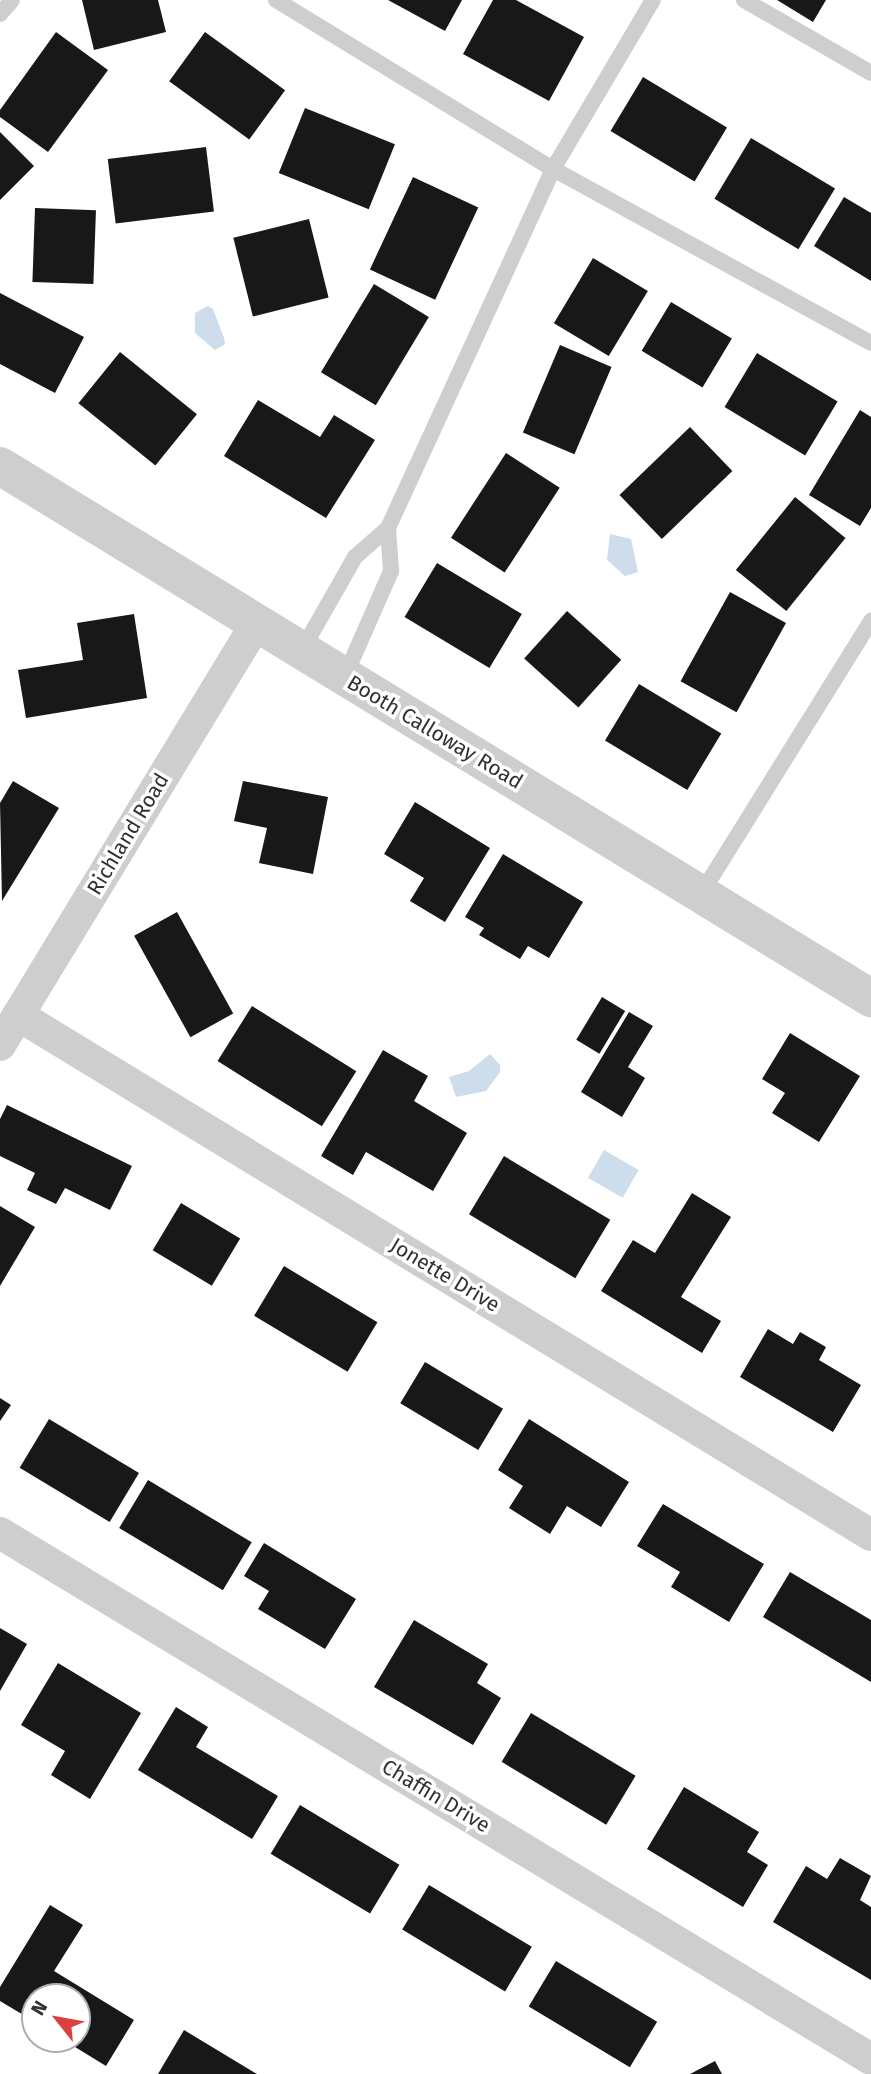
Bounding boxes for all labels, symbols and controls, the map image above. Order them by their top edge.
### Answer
street label: Booth Calloway Road [343,670,527,794]
street label: Richland Road [82,769,174,899]
street label: Jonette Drive [386,1232,504,1318]
street label: Chaffin Drive [377,1754,495,1838]
north arrow [21,1983,91,2053]
text: N [26,1997,52,2019]

